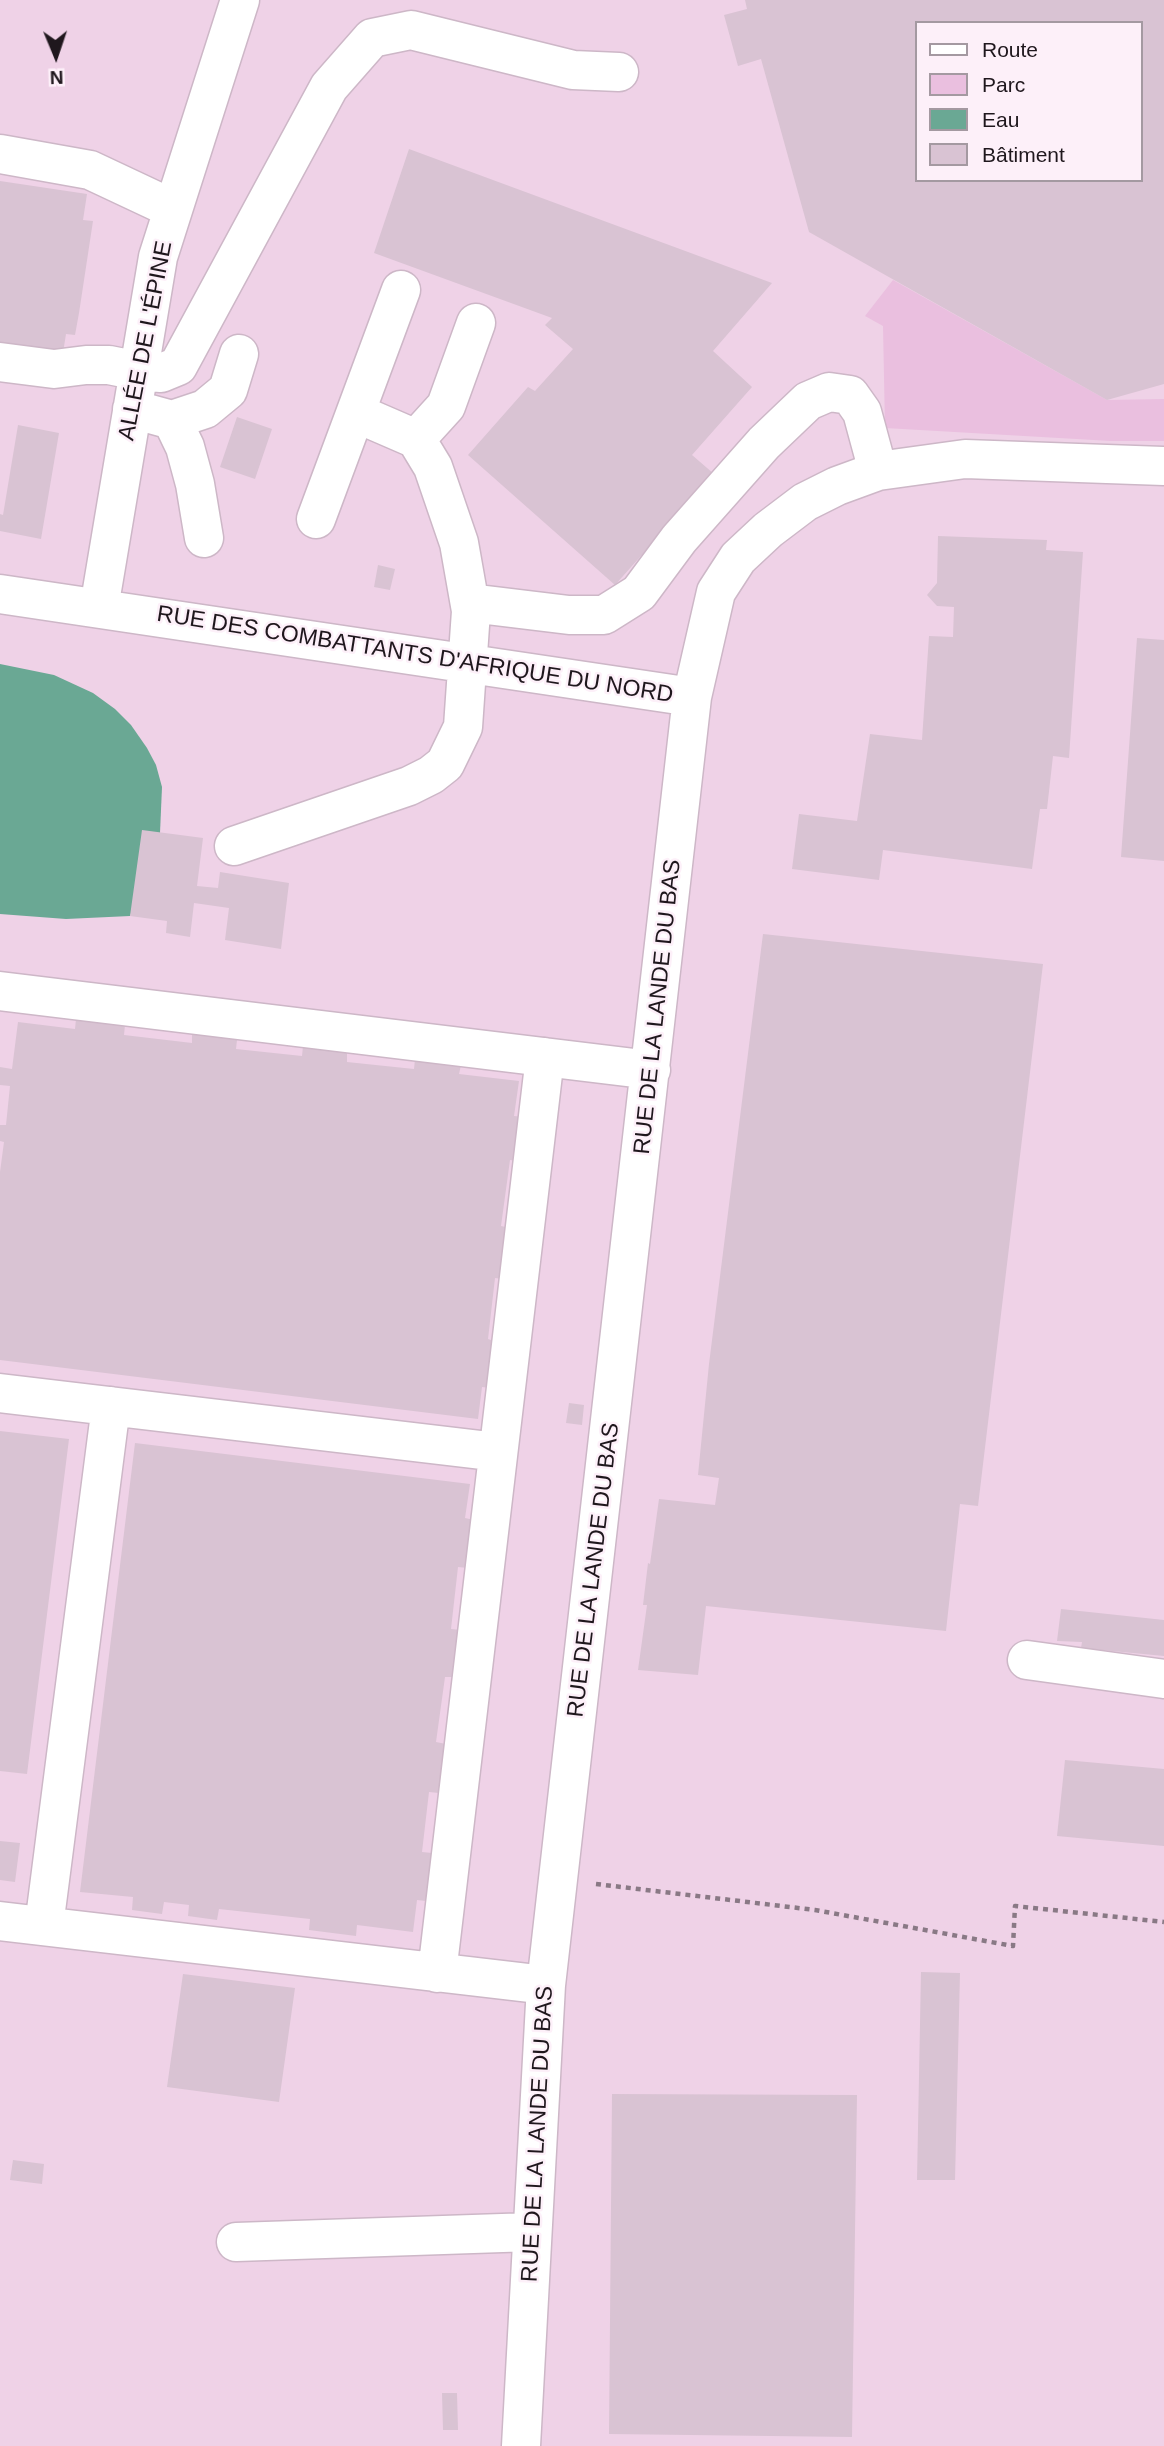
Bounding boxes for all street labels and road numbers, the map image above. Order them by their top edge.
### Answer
street label: ALLÉE DE L'ÉPINE [113,239,179,443]
street label: RUE DES COMBATTANTS D'AFRIQUE DU NORD [155,601,675,709]
street label: RUE DE LA LANDE DU BAS [629,858,687,1156]
street label: RUE DE LA LANDE DU BAS [562,1421,626,1719]
street label: RUE DE LA LANDE DU BAS [516,1985,560,2283]

